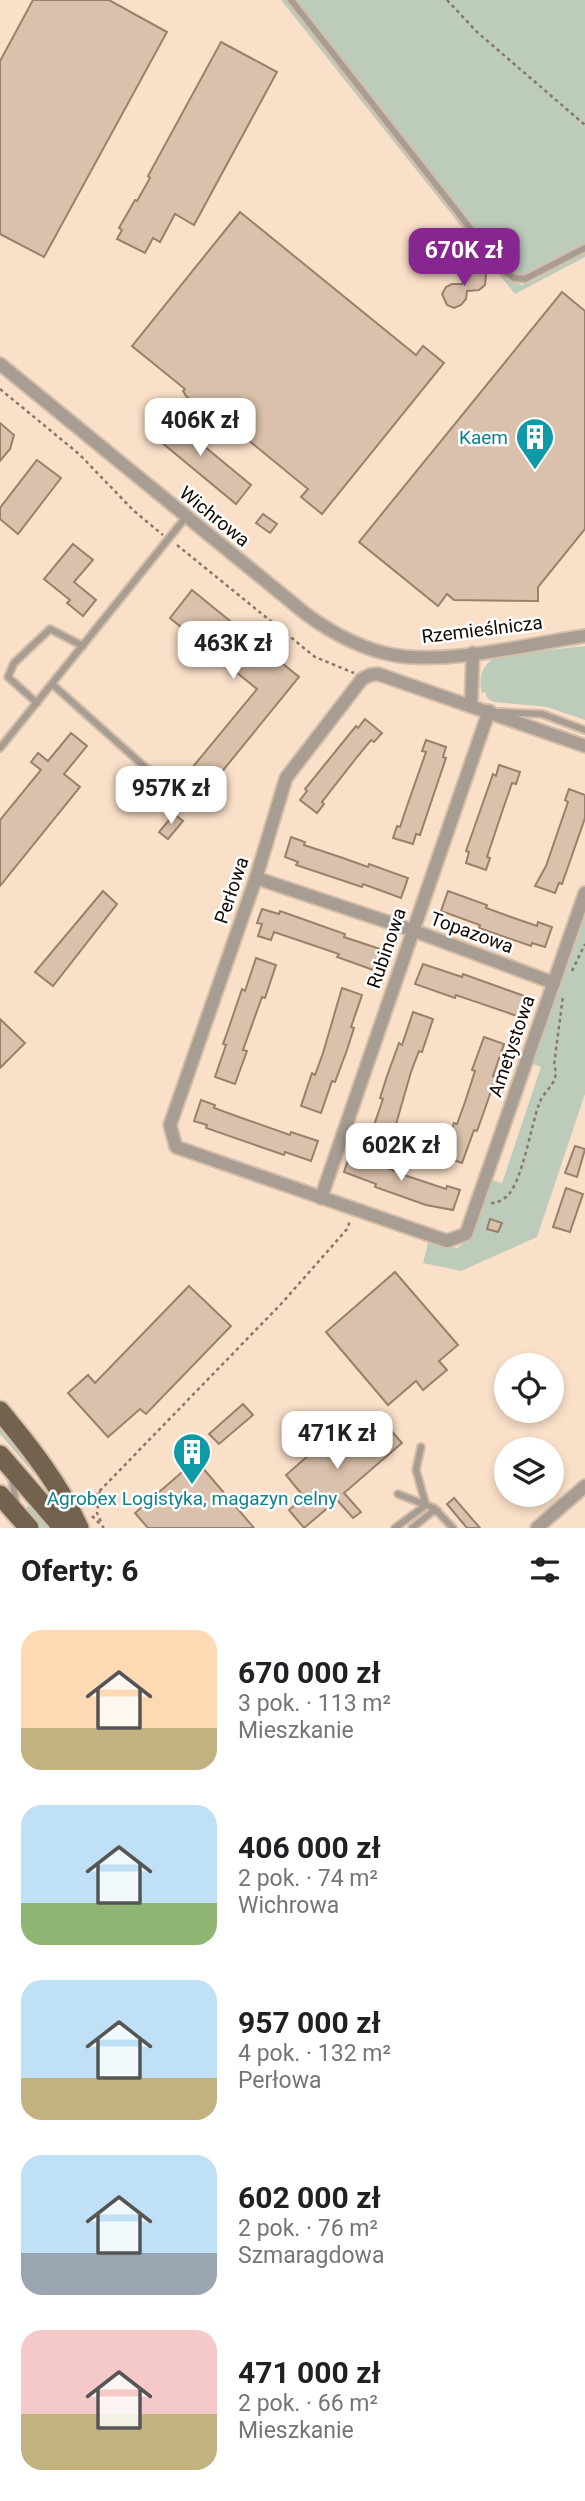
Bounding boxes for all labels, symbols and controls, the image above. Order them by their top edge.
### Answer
pin: 670K zł [399,229,529,288]
text: 670K zł [425,237,503,264]
pin: 406K zł [135,398,265,458]
text: 406K zł [161,407,239,434]
building icon: Kaem [514,416,556,471]
place label: Kaem [459,426,508,449]
street label: Wichrowa [175,481,254,552]
street label: Rzemieślnicza [420,611,544,648]
pin: 463K zł [168,622,298,681]
text: 463K zł [194,630,272,657]
pin: 957K zł [106,766,236,826]
text: 957K zł [132,775,210,802]
street label: Perłowa [209,854,254,927]
street label: Rubinowa [362,905,411,991]
street label: Topazowa [427,907,517,958]
street label: Ametystowa [483,992,540,1100]
pin: 602K zł [336,1124,466,1183]
text: 602K zł [362,1132,440,1159]
map controls [494,1353,564,1507]
button: locate [494,1353,564,1423]
pin: 471K zł [272,1412,402,1471]
text: 471K zł [298,1420,376,1447]
building icon: Agrobex Logistyka, magazyn celny [171,1431,213,1486]
button: layers [494,1437,564,1507]
place label: Agrobex Logistyka, magazyn celny [47,1487,337,1510]
icon: filters [526,1551,564,1589]
text: Oferty: 6 [21,1553,138,1588]
text: 670 000 zł [238,1655,381,1690]
icon: home [77,1658,161,1742]
text: 3 pok. · 113 m² [238,1690,391,1717]
text: Mieszkanie [238,1717,354,1744]
text: 406 000 zł [238,1830,381,1865]
icon: home [77,1833,161,1917]
text: 2 pok. · 74 m² [238,1865,378,1892]
text: Wichrowa [238,1892,339,1919]
text: 957 000 zł [238,2005,381,2040]
icon: home [77,2008,161,2092]
text: 4 pok. · 132 m² [238,2040,391,2067]
text: Perłowa [238,2067,322,2094]
text: 602 000 zł [238,2180,381,2215]
icon: home [77,2183,161,2267]
text: 2 pok. · 76 m² [238,2215,378,2242]
text: Szmaragdowa [238,2242,384,2269]
text: 471 000 zł [238,2355,381,2390]
icon: home [77,2358,161,2442]
text: 2 pok. · 66 m² [238,2390,378,2417]
text: Mieszkanie [238,2417,354,2444]

